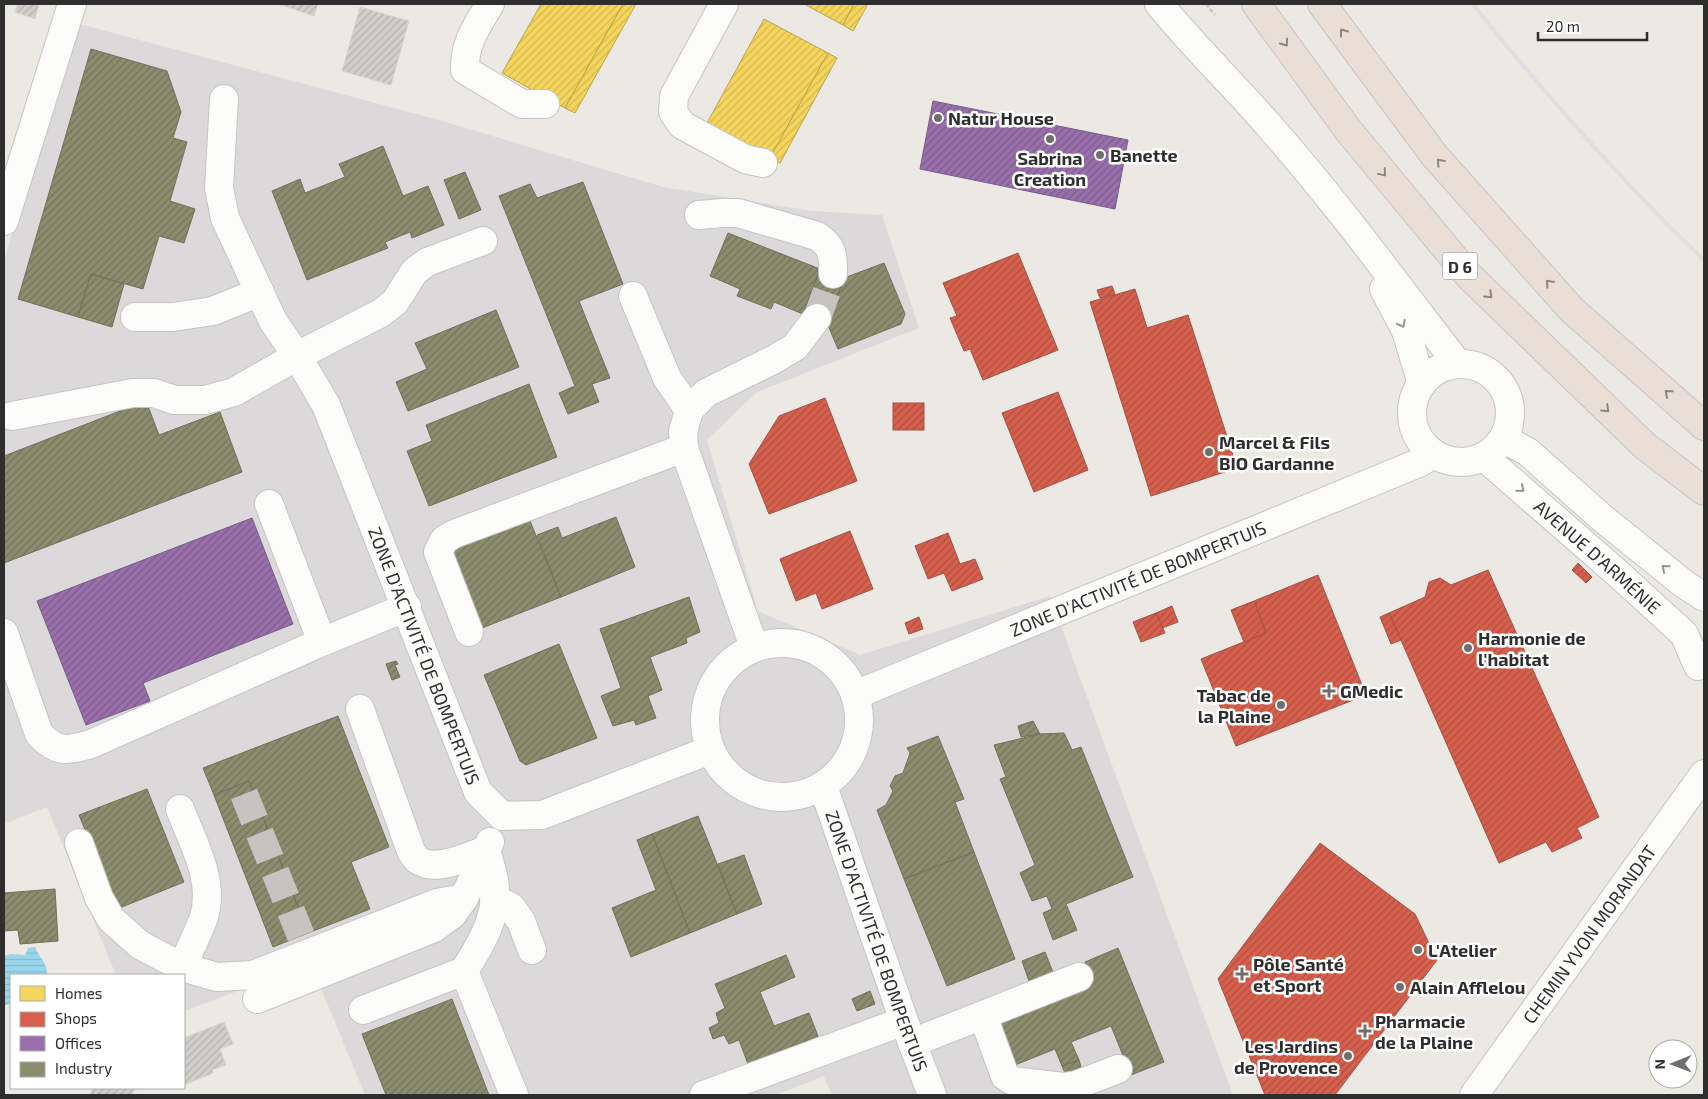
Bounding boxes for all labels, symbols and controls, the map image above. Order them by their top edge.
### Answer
scale bar [1538,10,1647,42]
text: 20 m [1546,17,1580,35]
one-way arrow [1340,28,1349,38]
one-way arrow [1279,37,1288,47]
place label: Natur House [948,107,1054,129]
marker: Natur House [932,112,944,124]
marker: Sabrina Creation [1044,133,1056,145]
place label: Banette [1110,144,1178,166]
place label: Sabrina Creation [1014,147,1086,190]
marker: Banette [1094,149,1106,161]
one-way arrow [1437,158,1446,167]
one-way arrow [1377,167,1386,176]
road number: D 6 [1442,252,1478,280]
one-way arrow [1545,280,1554,289]
one-way arrow [1483,290,1492,299]
one-way arrow [1396,319,1406,328]
one-way arrow [1664,390,1673,399]
one-way arrow [1600,403,1609,412]
place label: Marcel & Fils BIO Gardanne [1219,431,1334,474]
marker: Marcel & Fils BIO Gardanne [1203,446,1215,458]
one-way arrow [1516,483,1525,492]
street label: AVENUE D'ARMÉNIE [1530,495,1665,618]
street label: ZONE D'ACTIVITÉ DE BOMPERTUIS [1007,516,1269,641]
street label: ZONE D'ACTIVITÉ DE BOMPERTUIS [364,524,485,788]
one-way arrow [1662,566,1671,574]
place label: Harmonie de l'habitat [1478,627,1586,670]
marker: Harmonie de l'habitat [1462,642,1474,654]
place label: GMedic [1340,680,1403,702]
place label: Tabac de la Plaine [1197,684,1271,727]
marker: GMedic [1322,684,1336,698]
marker: Tabac de la Plaine [1275,699,1287,711]
street label: ZONE D'ACTIVITÉ DE BOMPERTUIS [821,808,933,1074]
street label: CHEMIN YVON MORANDAT [1518,840,1661,1028]
place label: L'Atelier [1428,939,1497,961]
marker: L'Atelier [1412,944,1424,956]
place label: Pôle Santé et Sport [1253,953,1344,996]
marker: Pôle Santé et Sport [1235,967,1249,981]
legend [10,974,185,1089]
place label: Alain Afflelou [1410,976,1526,998]
marker: Alain Afflelou [1394,981,1406,993]
text: Homes [55,984,102,1002]
text: Shops [55,1009,97,1027]
place label: Pharmacie de la Plaine [1375,1010,1473,1053]
marker: Pharmacie de la Plaine [1359,1025,1371,1037]
text: Offices [55,1034,102,1052]
place label: Les Jardins de Provence [1234,1035,1338,1078]
north arrow [1648,1039,1698,1089]
marker: Les Jardins de Provence [1342,1050,1354,1062]
text: Industry [55,1059,112,1077]
text: N [1651,1059,1668,1069]

